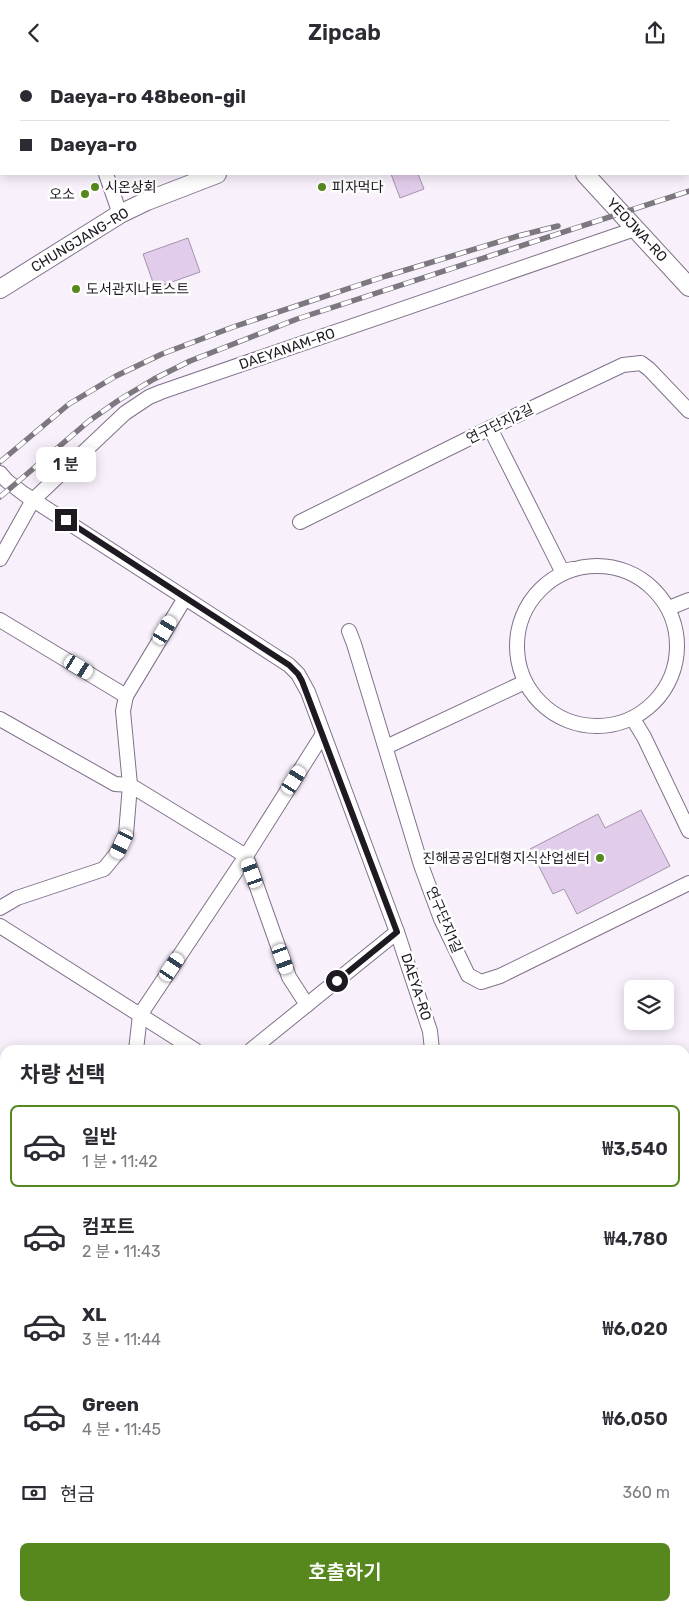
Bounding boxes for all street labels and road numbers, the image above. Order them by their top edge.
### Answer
street label: YEOJWA-RO [603,195,671,265]
street label: CHUNGJANG-RO [28,204,132,276]
street label: DAEYANAM-RO [237,325,337,373]
street label: 연구단지2길 [464,400,536,448]
street label: 연구단지1길 [422,884,466,956]
street label: DAEYA-RO [397,951,435,1023]

